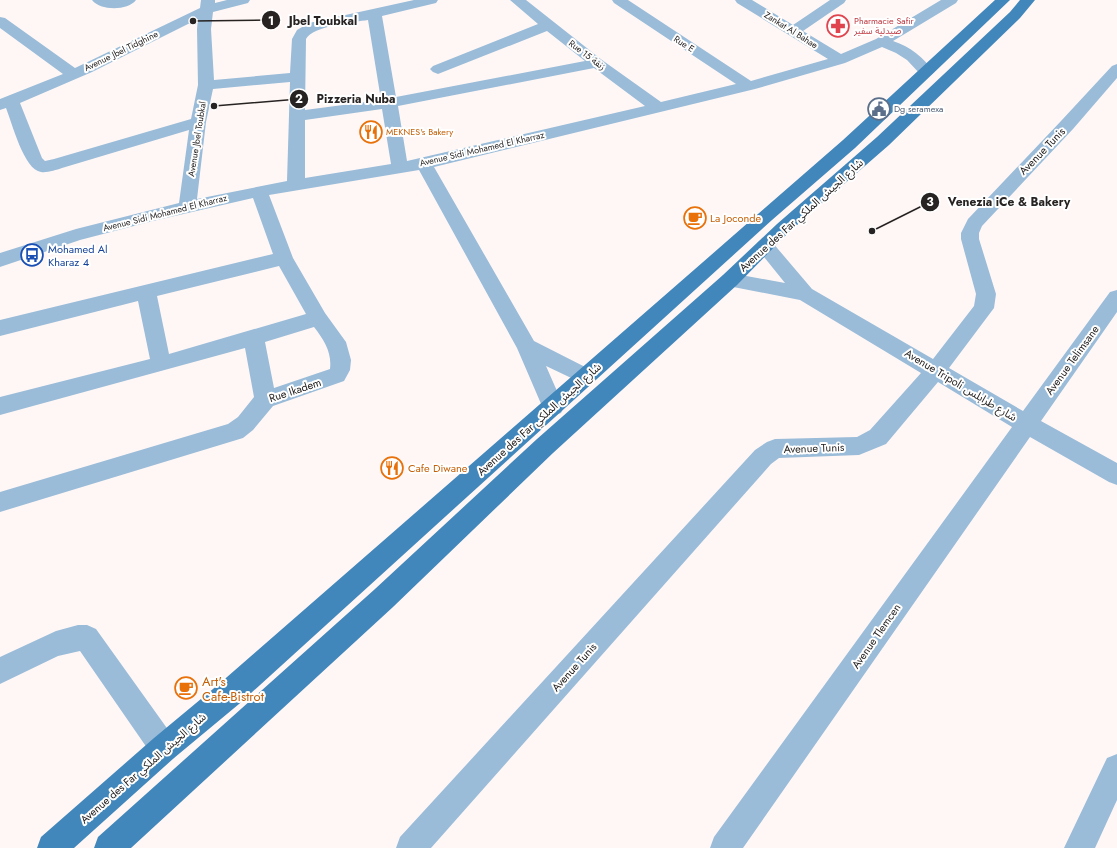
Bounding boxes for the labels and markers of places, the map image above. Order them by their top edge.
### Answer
callout: Jbel Toubkal [261,8,366,32]
pharmacy icon: Pharmacie Safir صيدلية سفير [825,13,851,39]
place label: Pharmacie Safir صيدلية سفير [853,14,915,37]
callout: Pizzeria Nuba [289,87,404,111]
public building icon: Dg seramexa [866,96,892,122]
place label: Dg seramexa [894,102,943,115]
restaurant icon: MEKNES's Bakery [358,119,384,145]
place label: MEKNES's Bakery [386,125,453,138]
callout: Venezia iCe & Bakery [920,190,1078,214]
cafe icon: La Joconde [682,205,708,231]
place label: La Joconde [710,210,761,226]
place label: Mohamed Al Kharaz 4 [48,241,108,270]
bus stop icon: Mohamed Al Kharaz 4 [19,242,45,268]
restaurant icon: Cafe Diwane [379,455,405,481]
place label: Cafe Diwane [408,460,468,476]
place label: Art's Cafe-Bistrot [202,672,265,706]
cafe icon: Art's Cafe-Bistrot [173,675,199,701]

